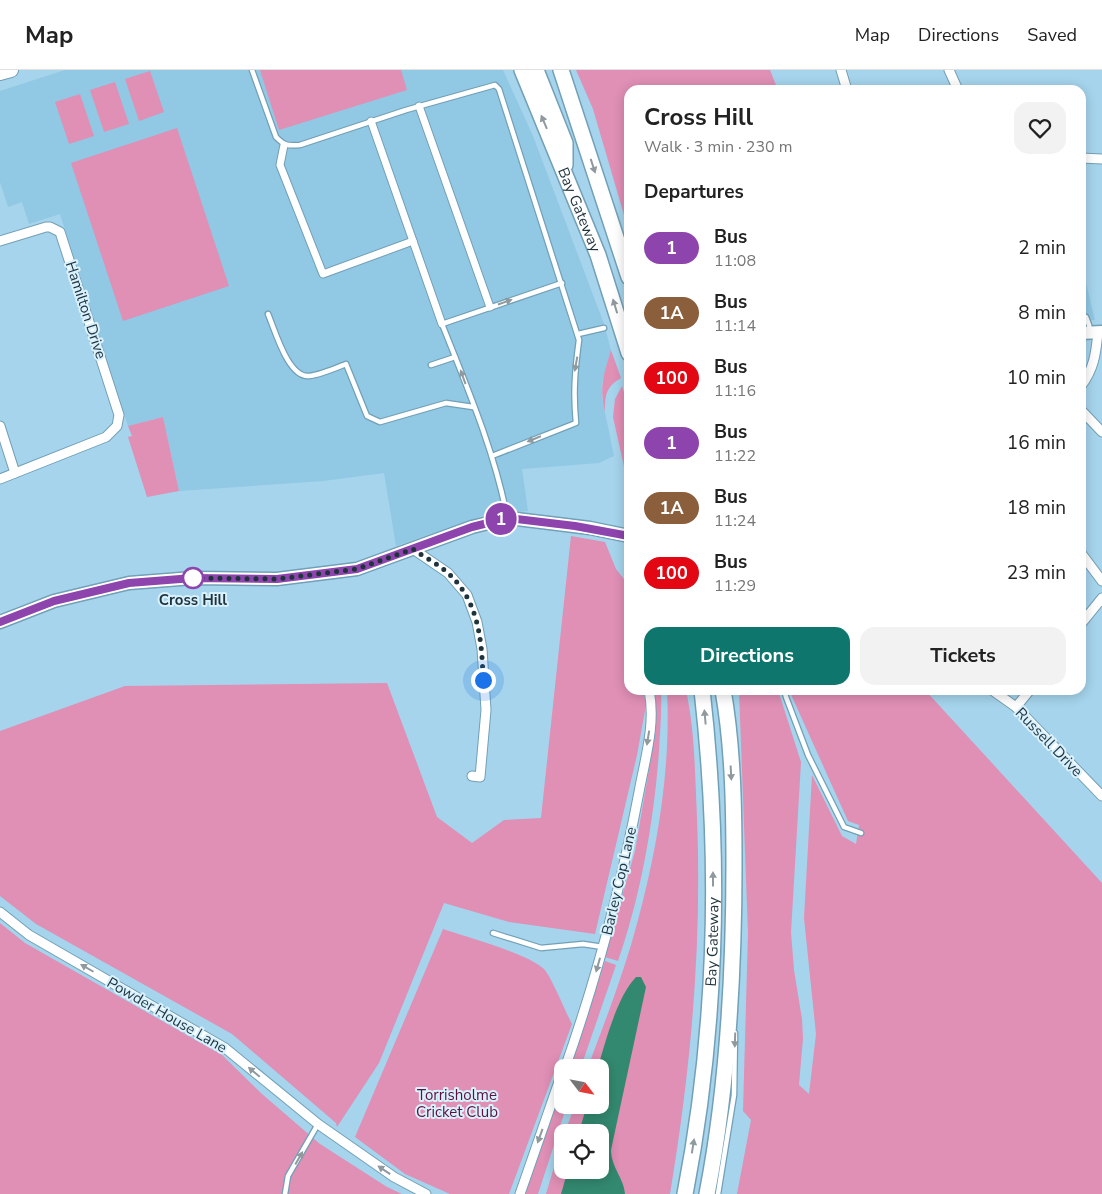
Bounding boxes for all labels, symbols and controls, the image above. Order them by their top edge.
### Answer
text: Map [25,19,73,51]
text: Map [855,23,890,47]
text: Directions [918,23,999,47]
text: Saved [1027,23,1077,47]
text: Cross Hill [644,101,753,133]
button: heart [1014,102,1066,154]
one-way arrow [540,114,548,129]
text: Walk · 3 min · 230 m [644,136,792,158]
one-way arrow [589,159,597,174]
street label: Bay Gateway [553,164,606,255]
text: Departures [644,179,744,205]
text: Bus [714,224,747,250]
text: 2 min [1018,235,1066,261]
text: 1 [666,236,677,260]
text: 11:08 [714,250,756,272]
street label: Hamilton Drive [61,259,111,361]
text: Bus [714,289,747,315]
one-way arrow [497,298,512,305]
one-way arrow [610,299,618,314]
text: 8 min [1018,300,1066,326]
text: 1A [659,301,684,325]
text: 11:14 [714,315,756,337]
text: Bus [714,354,747,380]
one-way arrow [571,356,579,372]
text: 10 min [1007,365,1066,391]
text: 100 [655,366,688,390]
one-way arrow [459,369,467,384]
text: 11:16 [714,380,756,402]
text: Bus [714,419,747,445]
text: 16 min [1007,430,1066,456]
text: 1 [666,431,677,455]
one-way arrow [526,436,541,443]
text: 11:22 [714,445,756,467]
text: Bus [714,484,747,510]
text: 18 min [1007,495,1066,521]
text: 1A [659,496,684,520]
line badge: 1 [485,503,517,535]
text: 1 [496,507,506,531]
text: 11:24 [714,510,756,532]
text: Bus [714,549,747,575]
text: 23 min [1007,560,1066,586]
text: 100 [655,561,688,585]
marker: Cross Hill [182,567,204,589]
text: 11:29 [714,575,756,597]
place label: Cross Hill [159,590,227,610]
button: Directions [644,627,850,685]
button: Tickets [860,627,1066,685]
your location [471,668,496,693]
street label: Russell Drive [1011,703,1087,781]
one-way arrow [700,709,708,725]
one-way arrow [644,731,652,747]
one-way arrow [728,766,736,782]
street label: Barley Cop Lane [597,825,641,937]
one-way arrow [709,871,717,887]
street label: Bay Gateway [701,897,723,987]
one-way arrow [594,958,602,973]
one-way arrow [80,964,93,973]
street label: Powder House Lane [103,972,231,1058]
one-way arrow [731,1032,739,1048]
north arrow [554,1059,609,1114]
map controls [554,1059,609,1179]
one-way arrow [248,1066,261,1077]
park label: Torrisholme Cricket Club [416,1085,498,1122]
button: locate [554,1124,609,1179]
one-way arrow [536,1128,543,1143]
one-way arrow [689,1138,697,1154]
one-way arrow [294,1152,303,1165]
one-way arrow [377,1165,391,1175]

